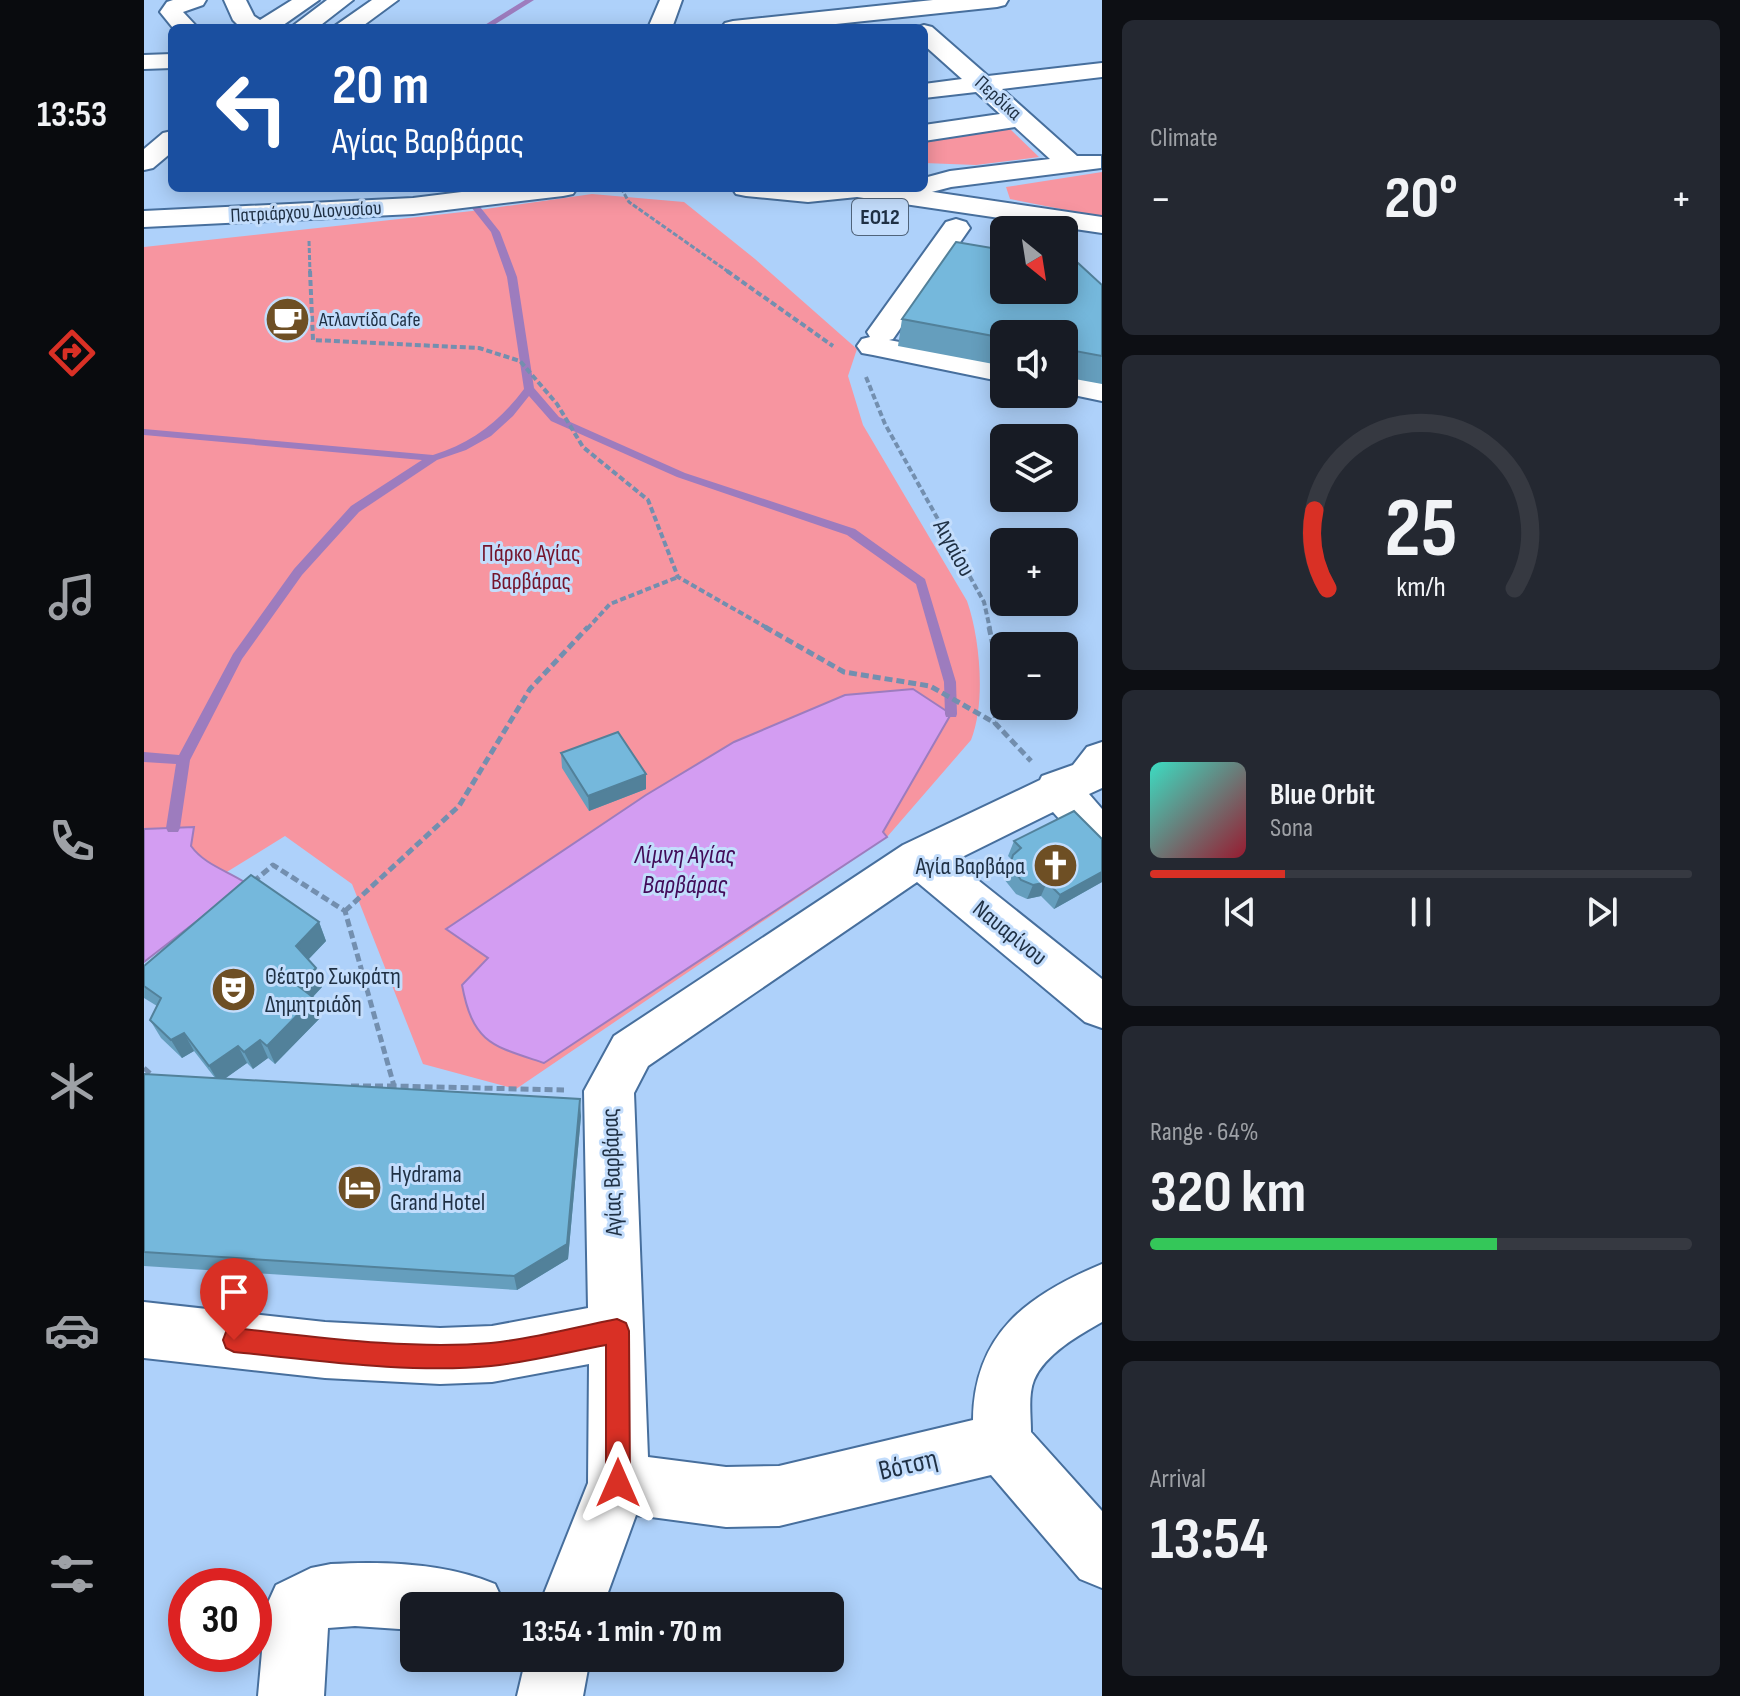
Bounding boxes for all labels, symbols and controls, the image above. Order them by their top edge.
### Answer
text: 20 m [332,53,429,120]
icon: left [200,56,304,160]
street label: Περδίκα [970,71,1027,126]
text: 13:53 [37,94,107,137]
text: Αγίας Βαρβάρας [332,121,524,164]
text: Climate [1150,123,1218,154]
text: 20° [1384,163,1458,235]
text: − [1150,173,1172,226]
text: + [1670,173,1692,226]
street label: Πατριάρχου Διονυσίου [230,196,382,228]
road number: ΕΟ12 [852,199,908,235]
north arrow [990,216,1078,304]
map controls [990,216,1078,720]
cafe icon: Ατλαντίδα Cafe [264,296,312,344]
place label: Ατλαντίδα Cafe [318,308,420,332]
button: sound [990,320,1078,408]
icon: directions [44,325,100,381]
button: layers [990,424,1078,512]
text: 25 [1385,479,1457,579]
street label: Αιγαίου [926,514,981,582]
button: + [990,528,1078,616]
park label: Πάρκο Αγίας Βαρβάρας [482,539,580,596]
icon: music [44,569,100,625]
text: km/h [1396,570,1446,605]
button: − [990,632,1078,720]
text: Blue Orbit [1270,777,1375,813]
icon: phone [44,813,100,869]
text: Sona [1270,813,1313,844]
water label: Λίμνη Αγίας Βαρβάρας [634,840,736,901]
church icon: Αγία Βαρβάρα [1032,842,1080,890]
place label: Αγία Βαρβάρα [915,852,1025,881]
icon: previous [1218,890,1262,934]
icon: pause [1399,890,1443,934]
icon: next [1580,890,1624,934]
street label: Ναυαρίνου [967,894,1053,972]
place label: Θέατρο Σωκράτη Δημητριάδη [265,962,401,1019]
theatre icon: Θέατρο Σωκράτη Δημητριάδη [210,966,258,1014]
icon: climate [44,1058,100,1114]
street label: Αγίας Βαρβάρας [595,1107,629,1238]
text: Range · 64% [1150,1117,1259,1148]
text: 320 km [1150,1157,1306,1229]
place label: Hydrama Grand Hotel [390,1160,485,1217]
hotel icon: Hydrama Grand Hotel [335,1164,383,1212]
pin [200,1258,268,1340]
icon: arrive [212,1270,256,1314]
icon: car [44,1302,100,1358]
position arrow [576,1441,660,1525]
street label: Βότση [875,1442,941,1488]
text: Arrival [1150,1464,1206,1495]
text: 13:54 [1150,1504,1268,1576]
icon: filters [44,1546,100,1602]
speed limit sign: 30 [168,1568,272,1672]
text: 13:54 · 1 min · 70 m [522,1614,722,1650]

